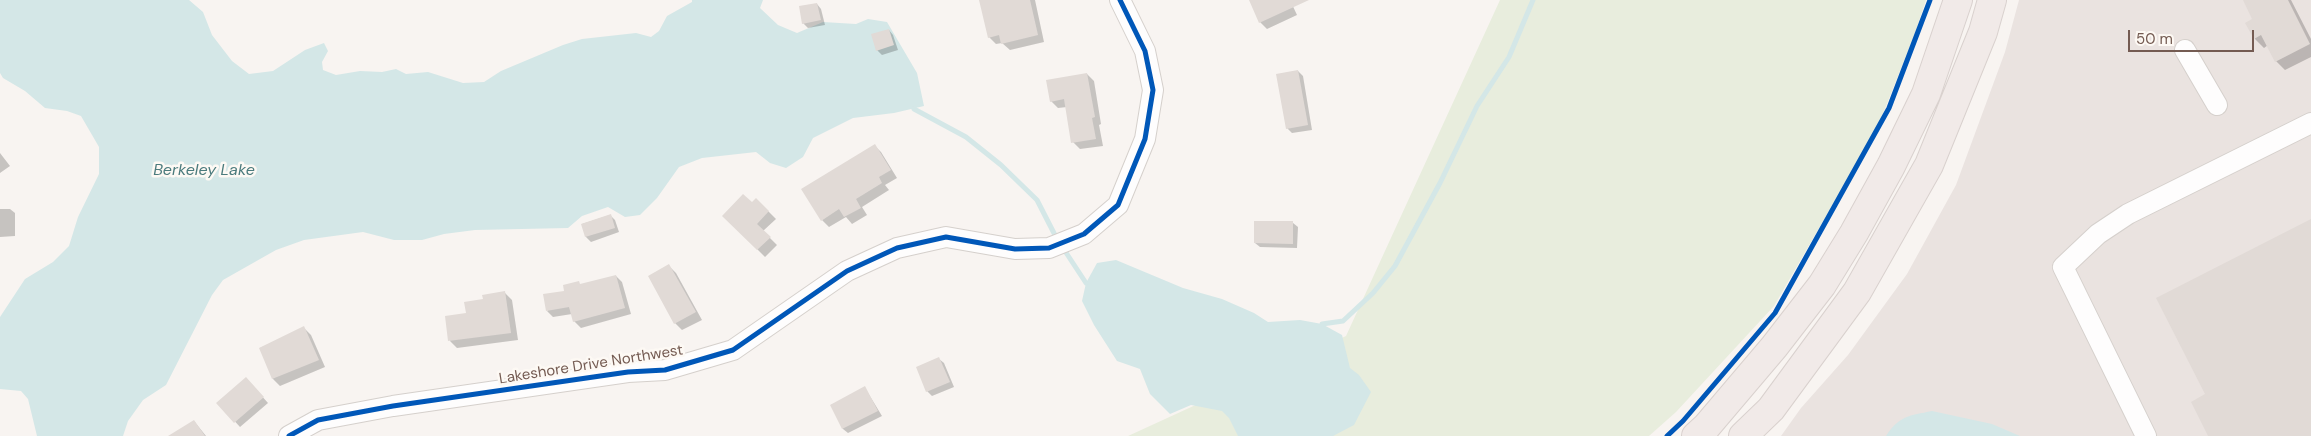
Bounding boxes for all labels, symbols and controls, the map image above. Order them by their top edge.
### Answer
scale bar [2131,20,2257,52]
text: 50 m [2136,29,2173,49]
water label: Berkeley Lake [153,161,255,181]
street label: Lakeshore Drive Northwest [498,342,684,388]

